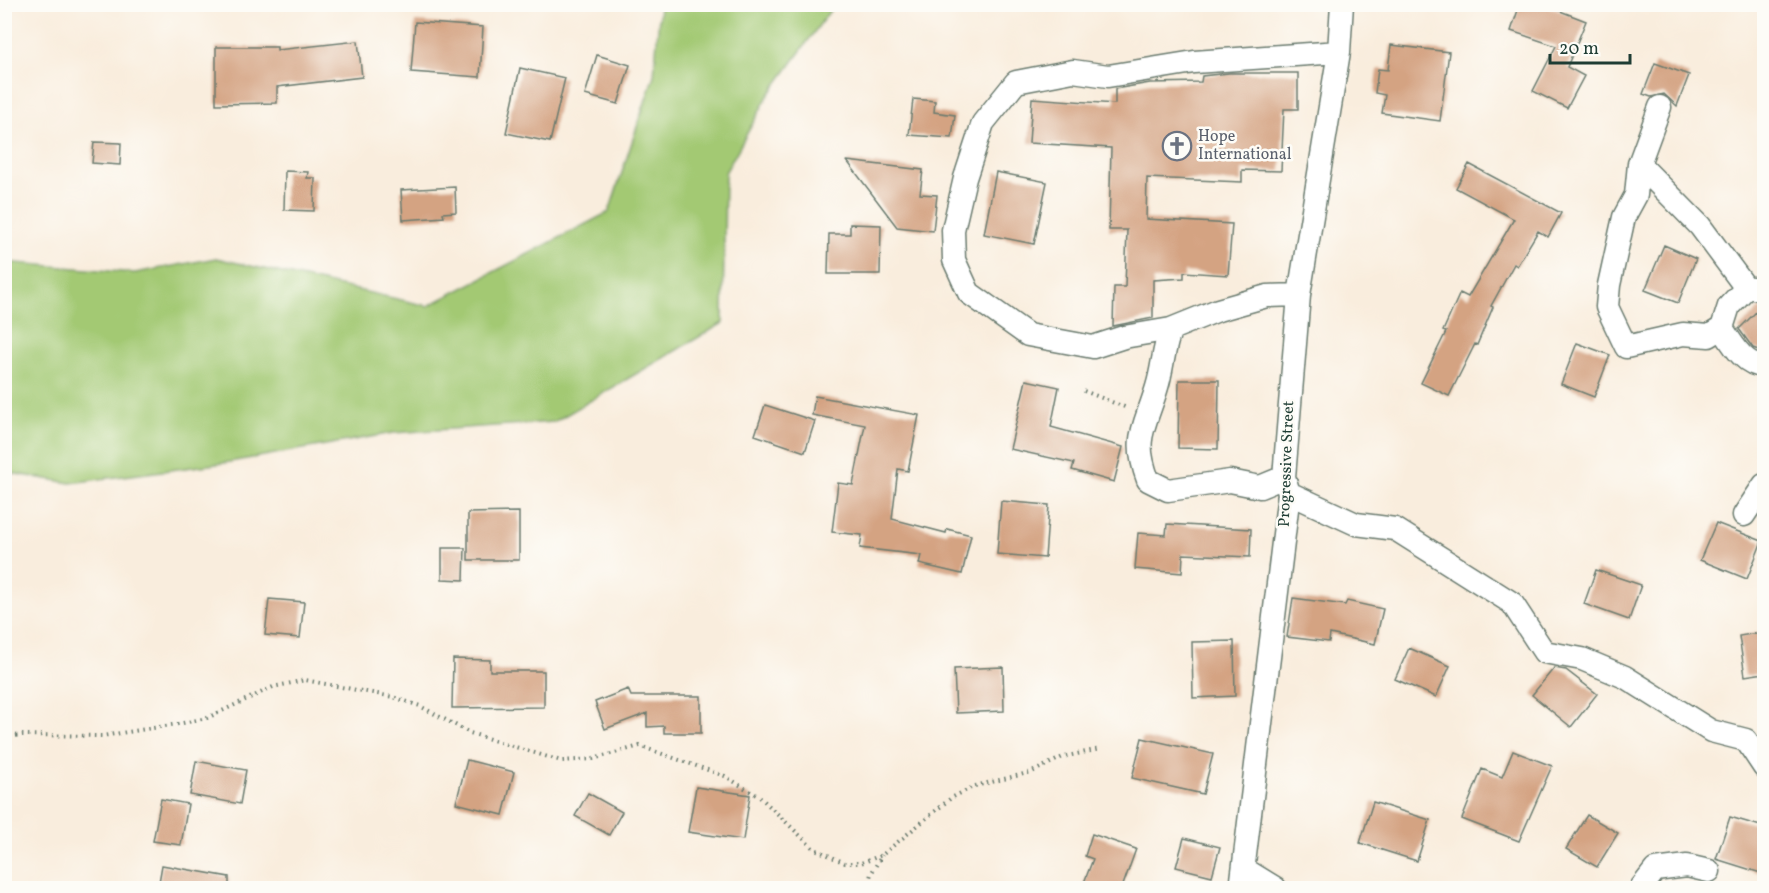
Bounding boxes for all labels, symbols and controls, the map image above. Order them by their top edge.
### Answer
scale bar [1550,27,1630,65]
text: 20 m [1559,37,1599,62]
place label: Hope International [1198,126,1292,166]
church icon: Hope International [1161,130,1193,162]
street label: Progressive Street [1274,400,1300,528]

